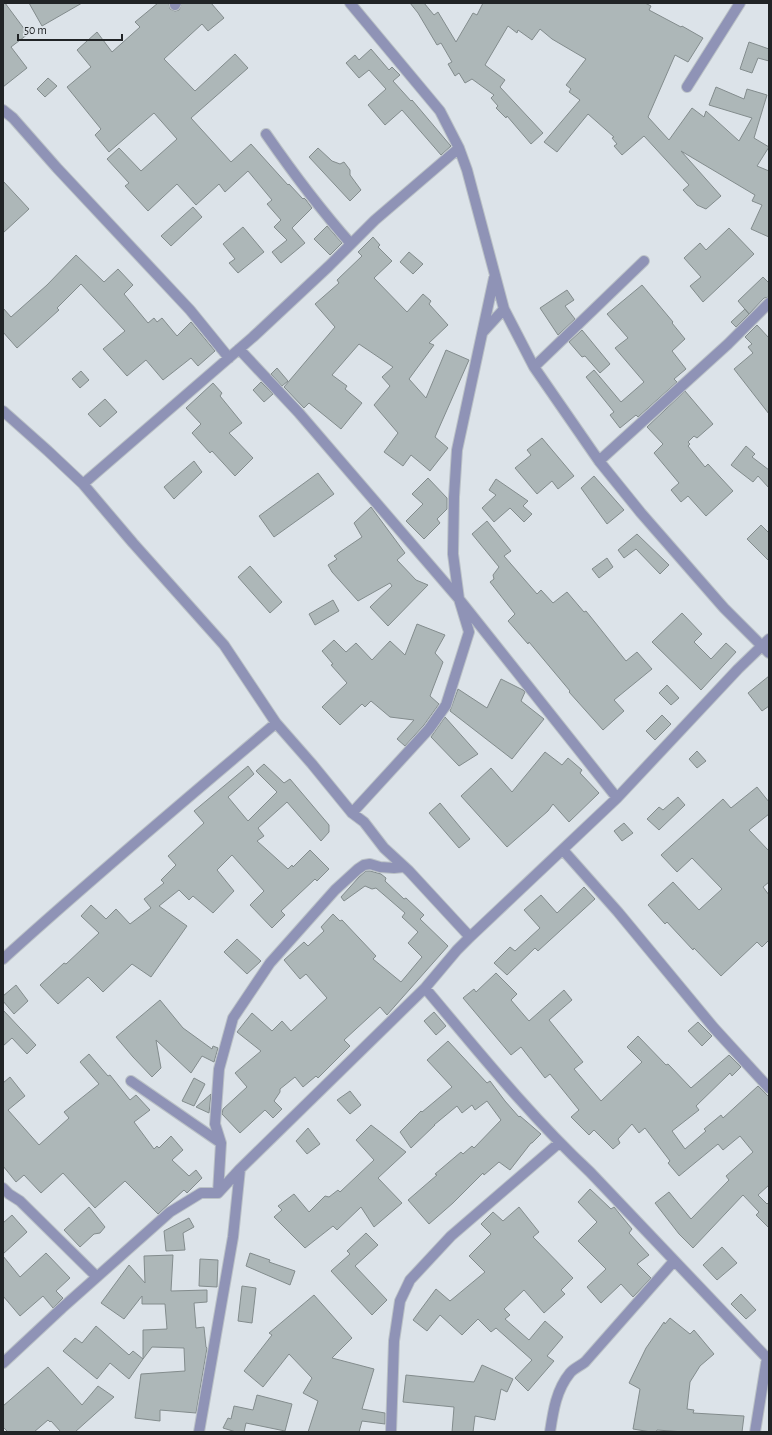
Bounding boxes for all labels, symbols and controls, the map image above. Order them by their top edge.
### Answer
scale bar [18,16,122,42]
text: 50 m [24,24,47,36]

